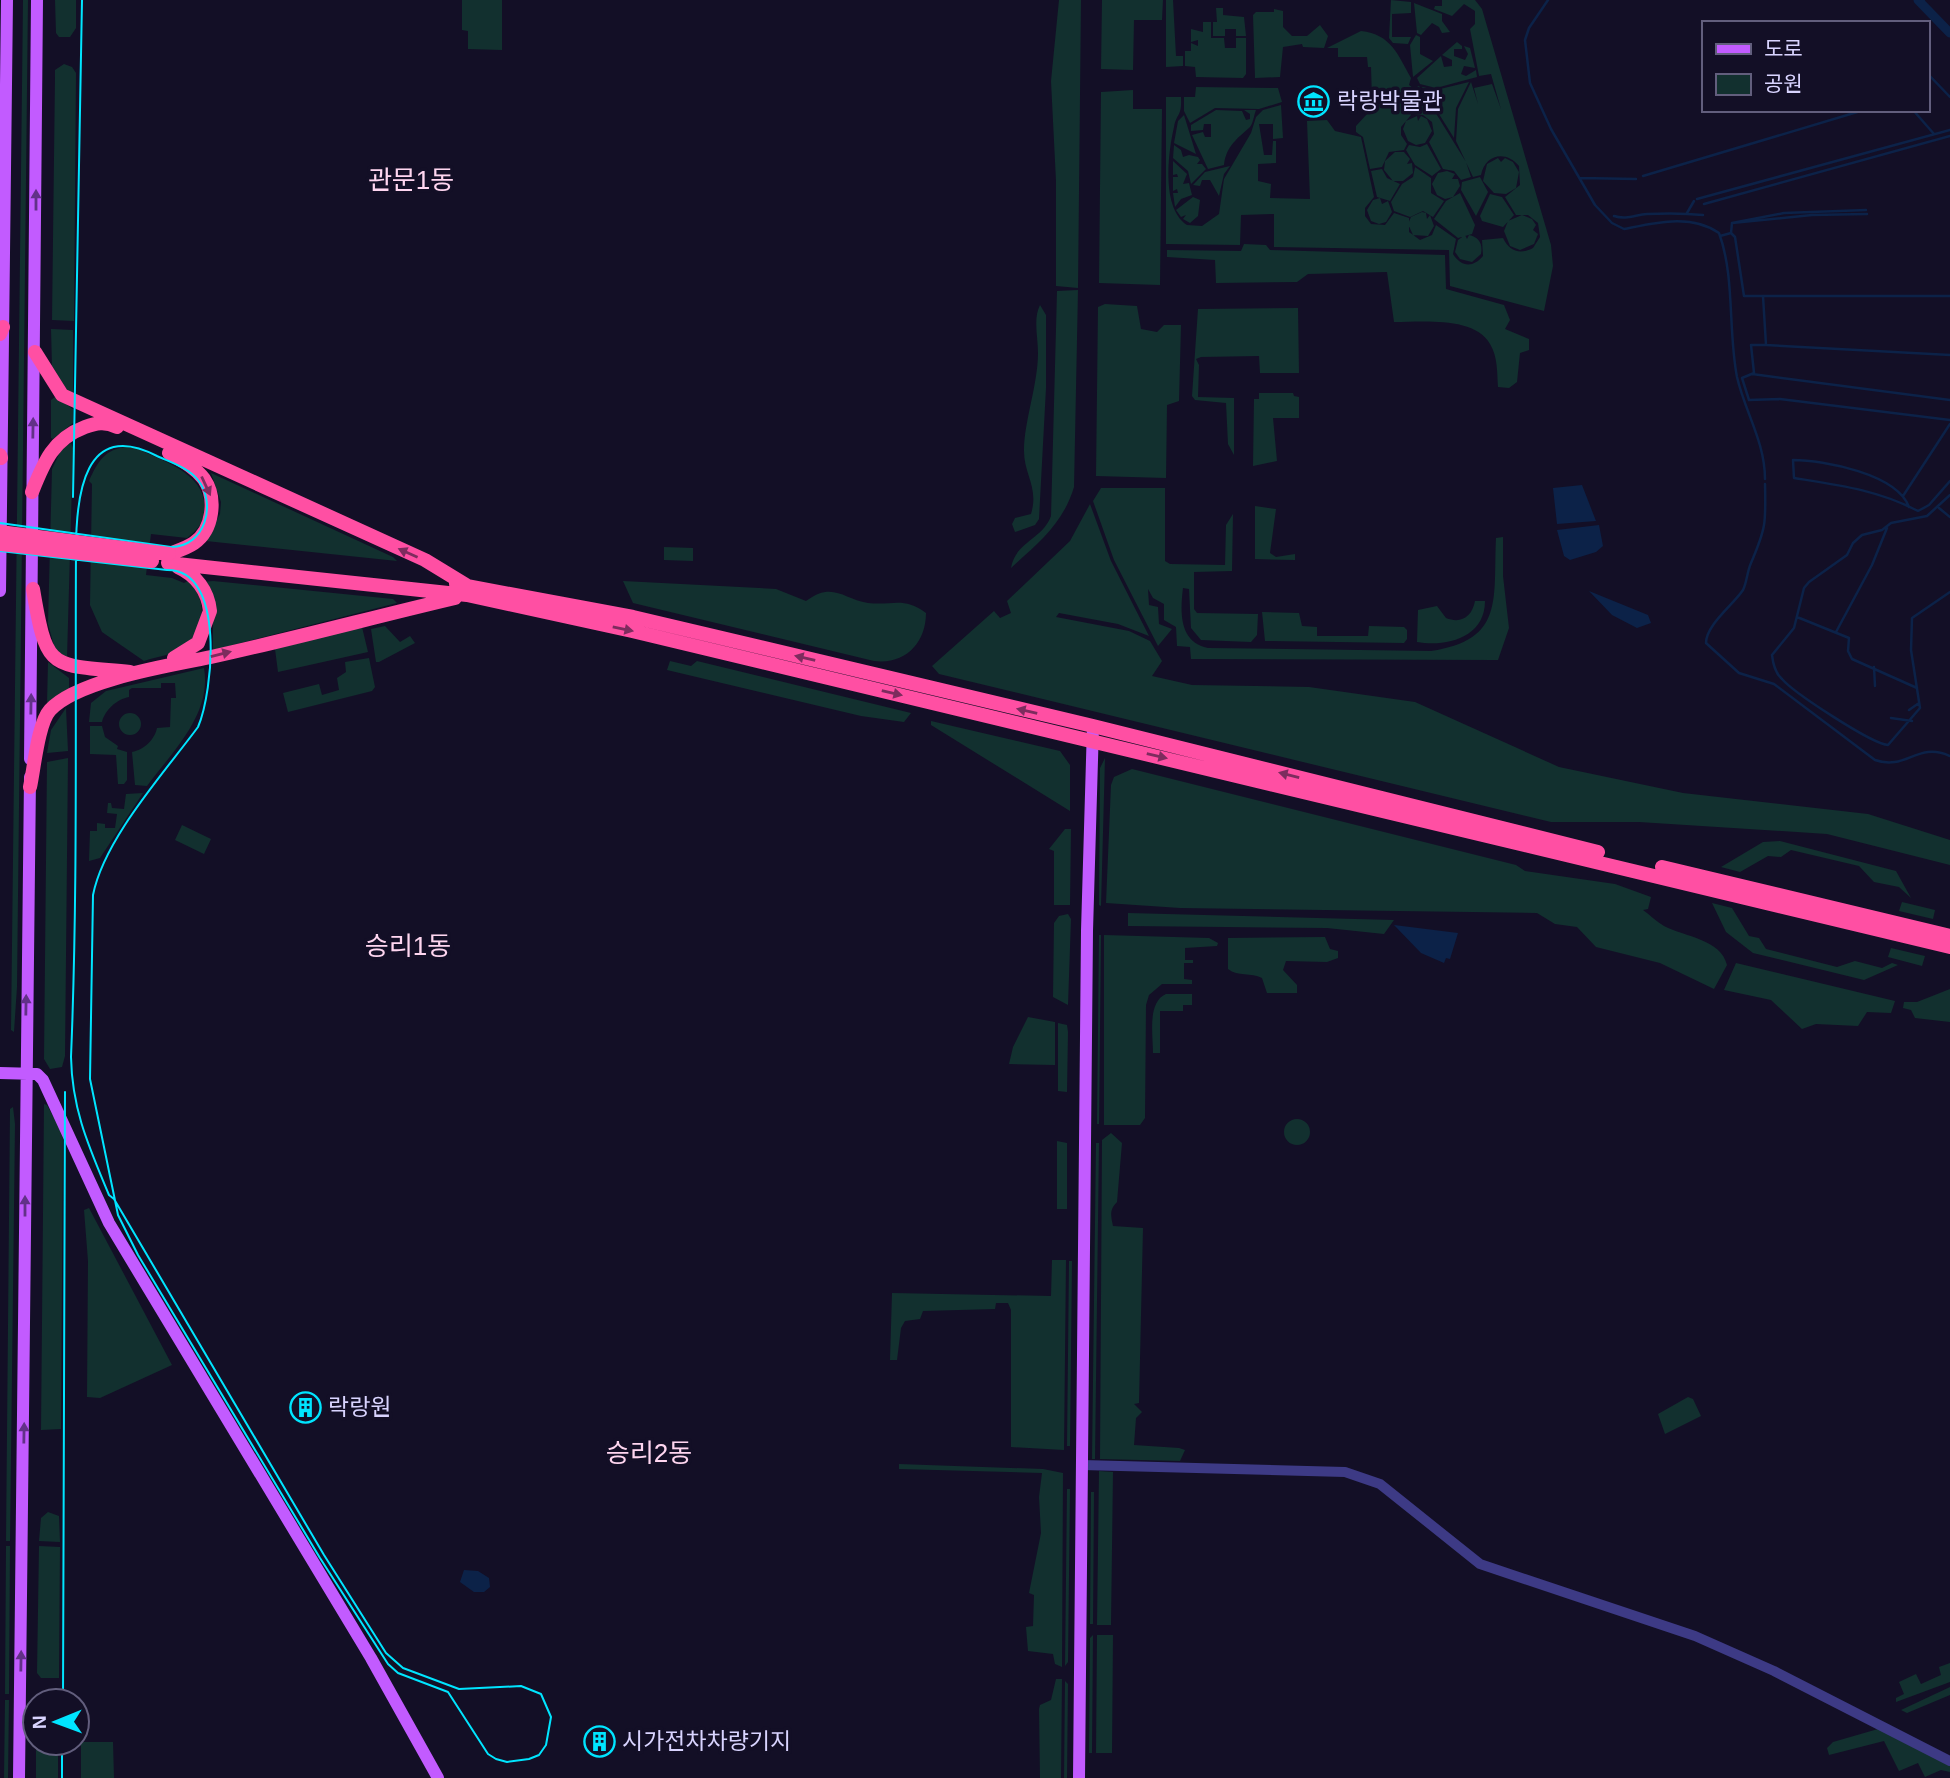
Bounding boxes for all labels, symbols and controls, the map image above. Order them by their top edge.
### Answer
legend [1702,21,1929,112]
text: 도로 [1764,37,1803,60]
text: 공원 [1764,72,1803,95]
museum icon: 락랑박물관 [1297,84,1331,118]
place label: 락랑박물관 [1337,88,1443,114]
district label: 관문1동 [368,165,454,195]
one-way arrow [30,189,42,211]
one-way arrow [28,416,39,438]
one-way arrow [200,476,211,496]
one-way arrow [397,547,418,558]
one-way arrow [612,623,634,634]
one-way arrow [210,648,232,659]
one-way arrow [794,652,816,663]
one-way arrow [881,688,903,699]
one-way arrow [26,693,37,715]
one-way arrow [1016,705,1038,716]
one-way arrow [1146,751,1168,762]
one-way arrow [1278,769,1300,780]
district label: 승리1동 [365,931,451,961]
one-way arrow [20,994,31,1016]
one-way arrow [19,1195,31,1217]
building icon: 락랑원 [288,1390,322,1424]
place label: 락랑원 [328,1394,391,1420]
one-way arrow [18,1422,30,1444]
district label: 승리2동 [606,1438,692,1468]
one-way arrow [15,1650,26,1672]
north arrow [21,1687,91,1757]
text: N [29,1715,50,1729]
building icon: 시가전차차량기지 [582,1724,616,1758]
place label: 시가전차차량기지 [622,1728,791,1754]

